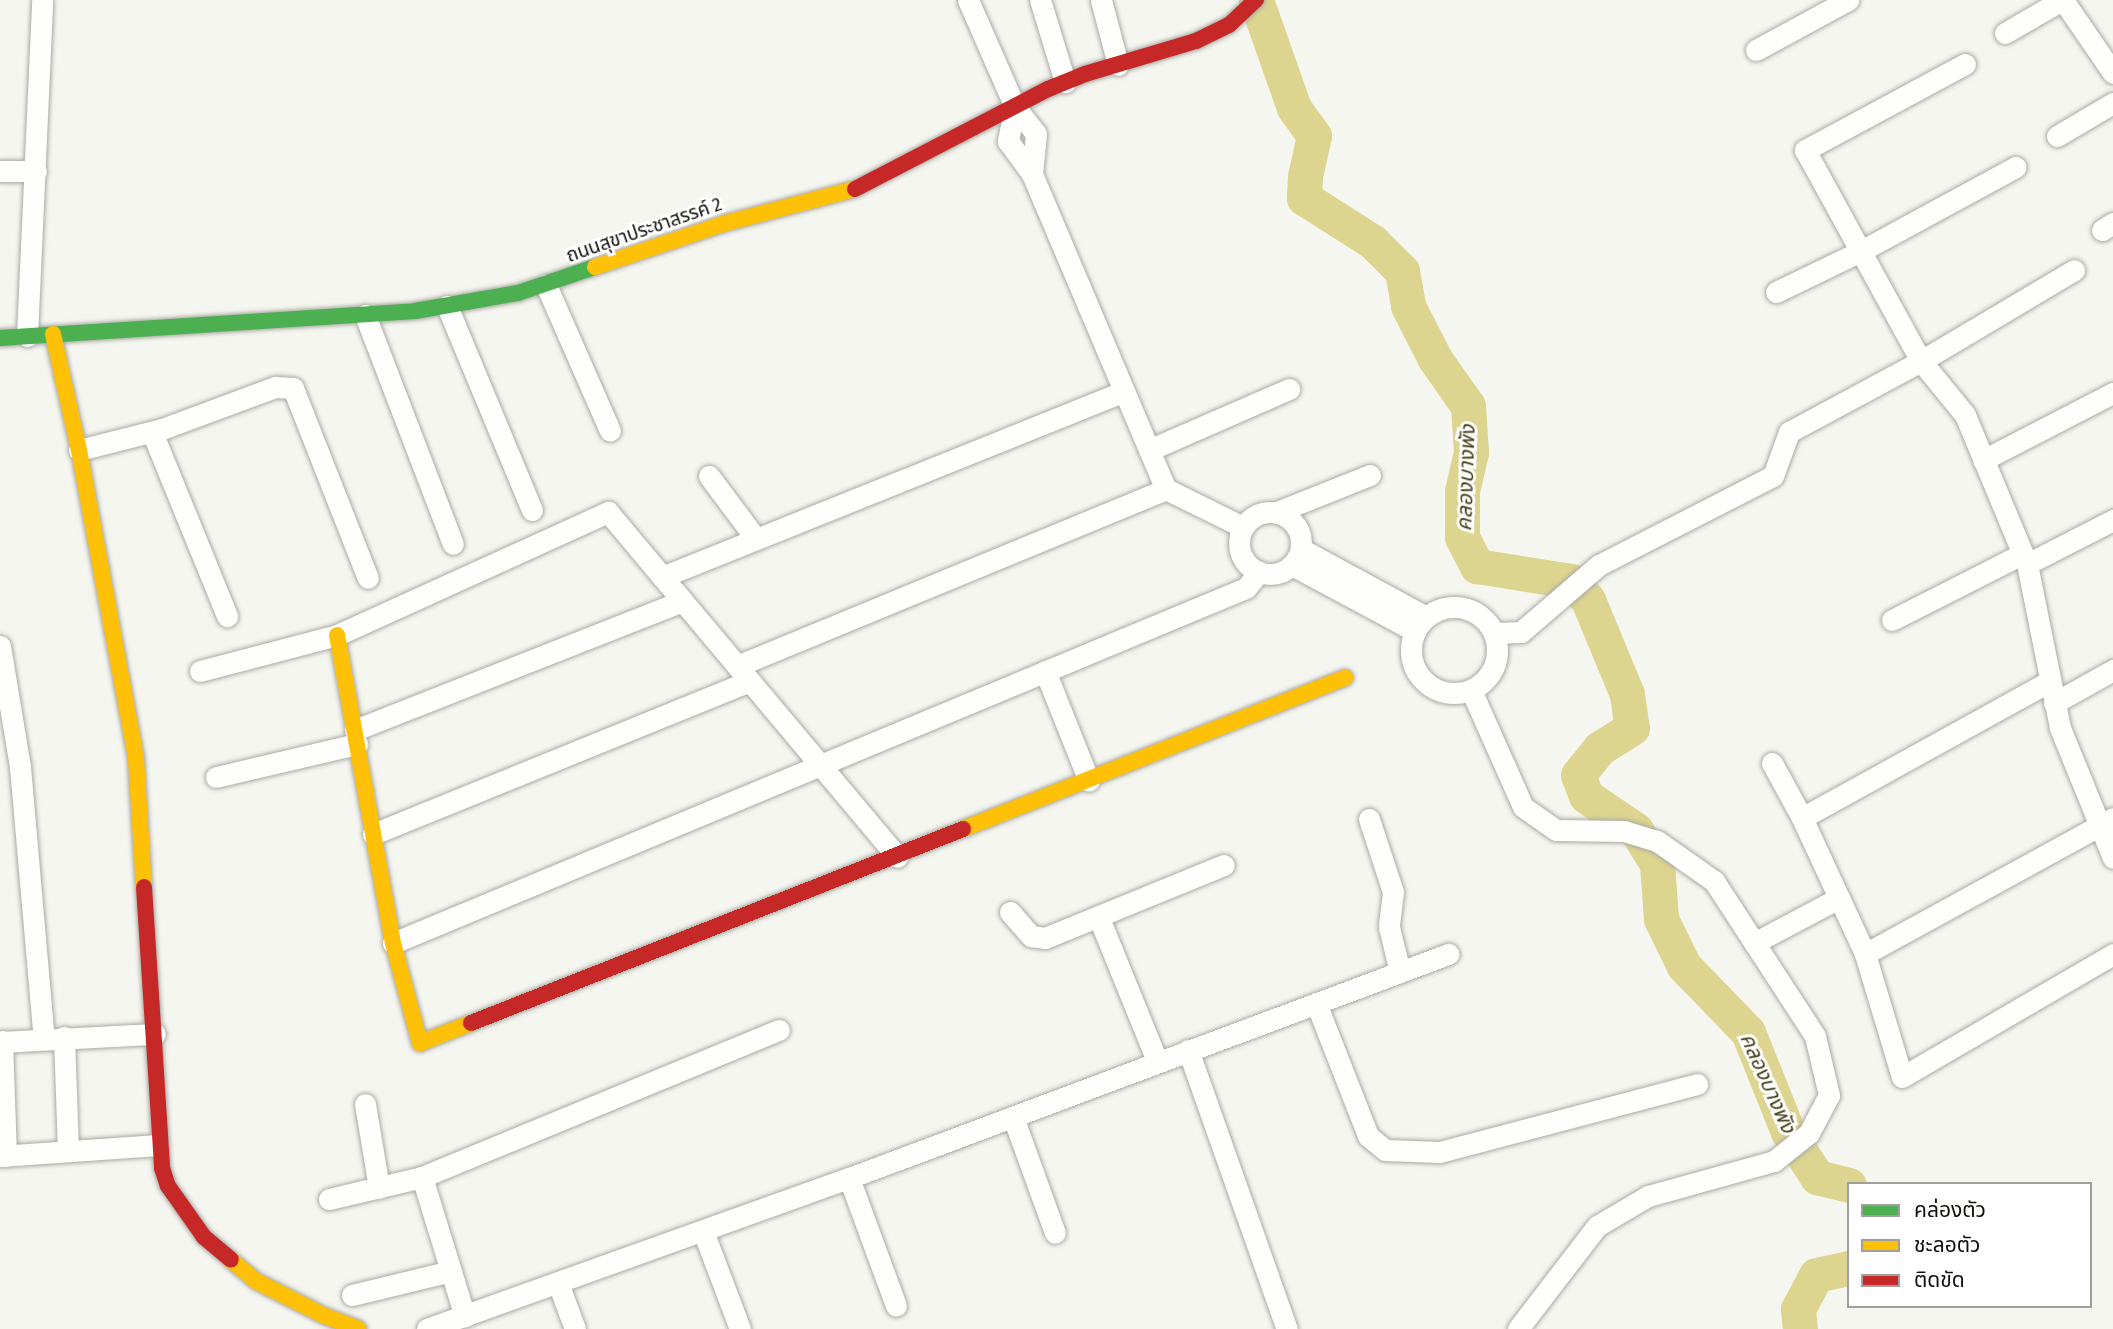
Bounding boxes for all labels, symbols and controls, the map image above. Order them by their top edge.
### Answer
street label: ถนนสุขาประชาสรรค์ 2 [563,193,725,267]
water label: คลองบางพัง [1452,424,1480,532]
water label: คลองบางพัง [1735,1029,1801,1137]
legend [1847,1182,2092,1308]
text: คล่องตัว [1914,1197,1986,1223]
text: ชะลอตัว [1914,1232,1980,1258]
text: ติดขัด [1914,1267,1965,1293]

